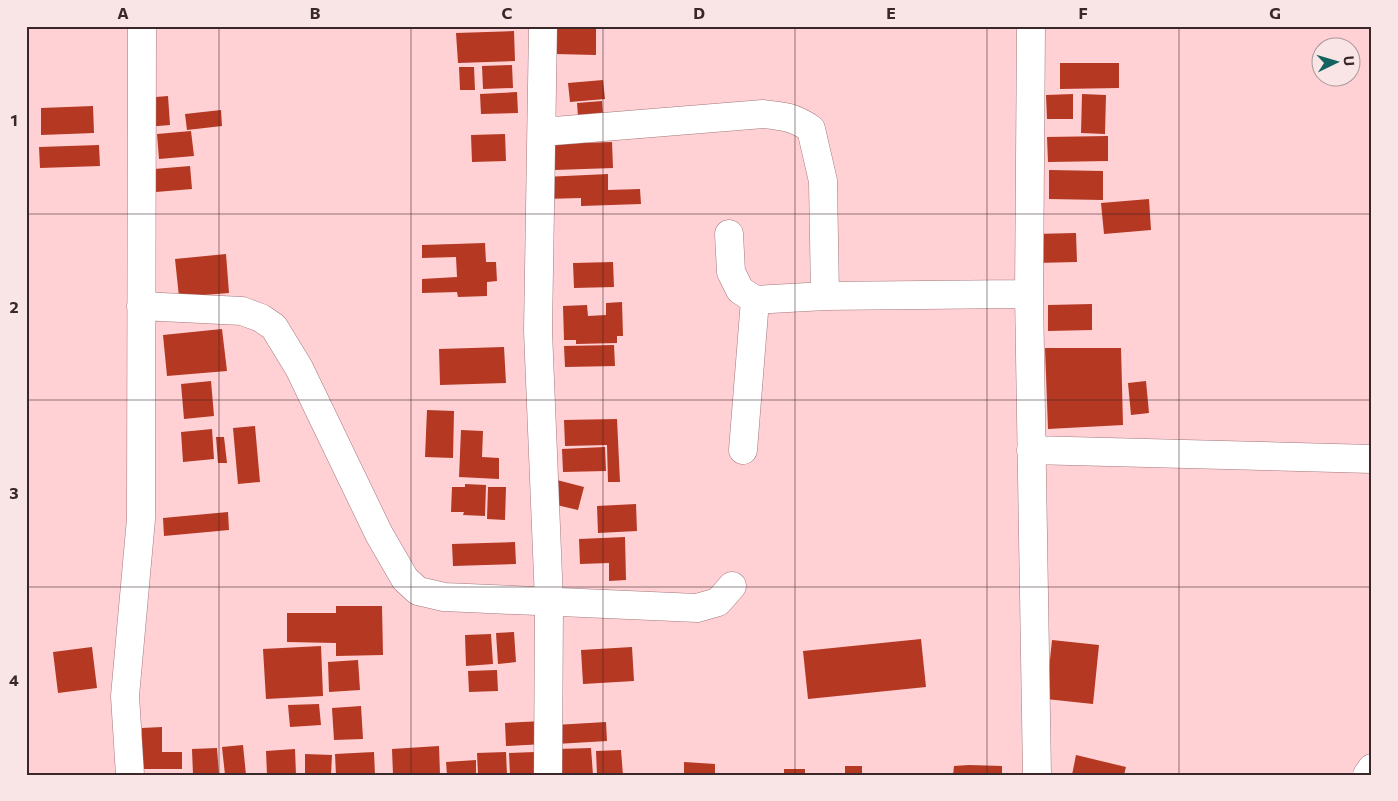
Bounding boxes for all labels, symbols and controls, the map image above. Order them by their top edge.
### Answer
text: A [117,3,129,22]
text: B [310,3,321,22]
text: C [502,3,513,22]
text: D [693,3,705,22]
text: E [886,3,896,22]
text: F [1078,3,1088,22]
text: G [1269,3,1281,22]
north arrow [1310,38,1360,88]
text: U [1341,55,1358,67]
text: 1 [10,110,18,129]
text: 2 [9,297,19,316]
text: 3 [9,483,19,502]
text: 4 [9,670,19,689]

